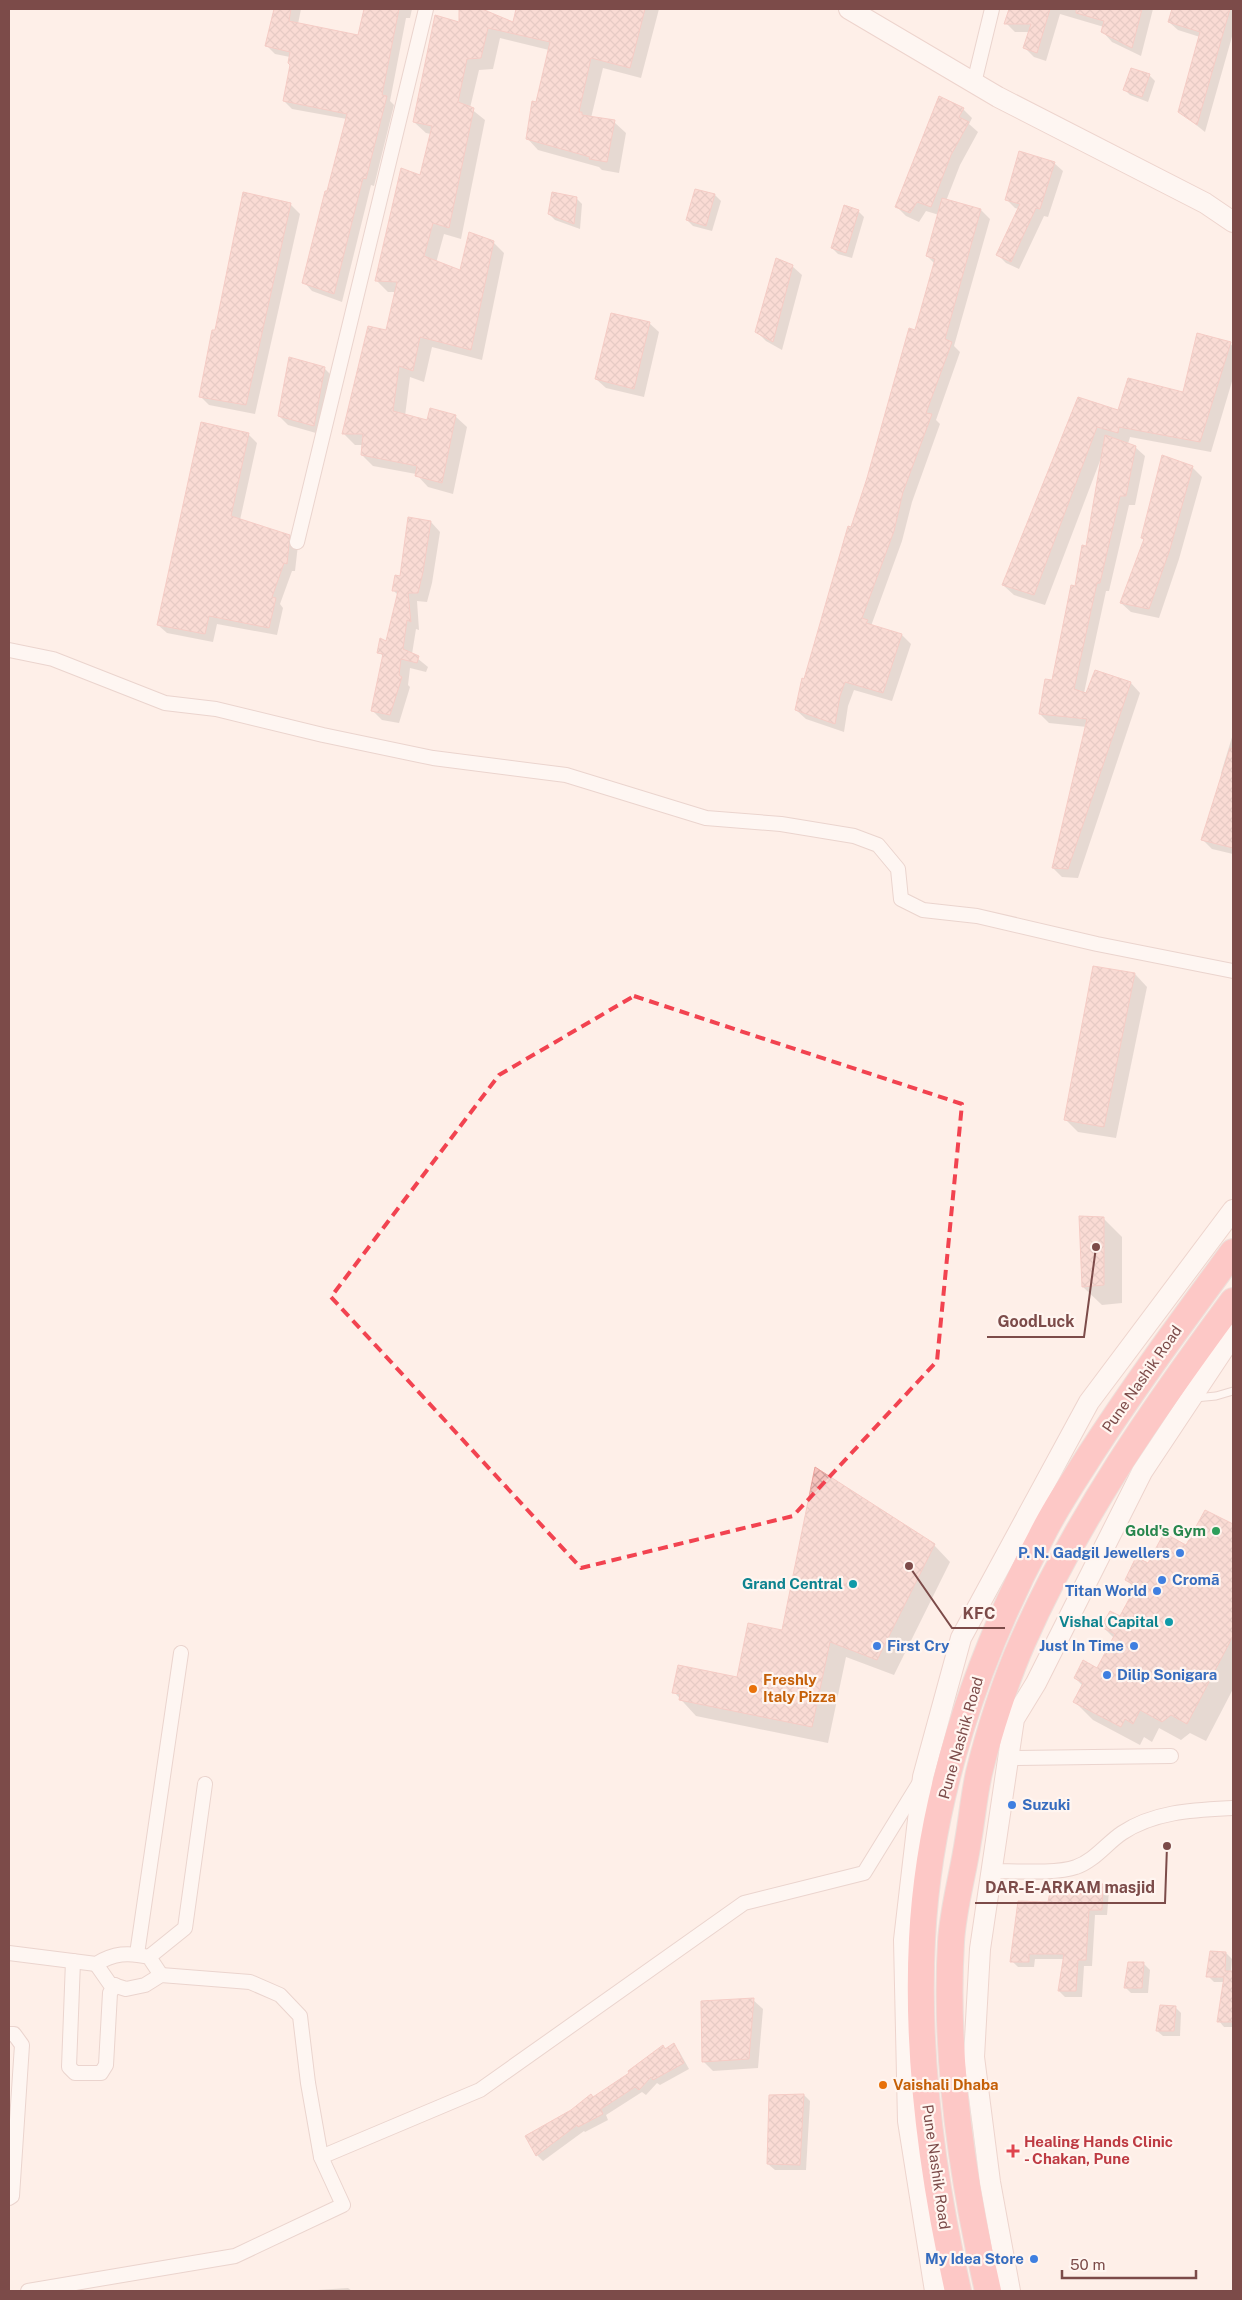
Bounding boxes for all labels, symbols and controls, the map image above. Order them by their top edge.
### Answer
callout: GoodLuck [987,1306,1084,1337]
text: GoodLuck [997,1312,1075,1331]
street label: Pune Nashik Road [1098,1322,1185,1435]
place label: Gold's Gym [1125,1522,1206,1539]
marker: Gold's Gym [1210,1525,1222,1537]
place label: P. N. Gadgil Jewellers [1018,1544,1170,1561]
marker: P. N. Gadgil Jewellers [1174,1547,1186,1559]
place label: Cromā [1172,1571,1219,1588]
marker: Cromā [1156,1574,1168,1586]
place label: Grand Central [742,1575,843,1592]
marker: Grand Central [847,1578,859,1590]
place label: Titan World [1065,1582,1147,1599]
marker: Titan World [1151,1585,1163,1597]
callout: KFC [952,1597,1005,1628]
text: KFC [963,1604,995,1623]
place label: Vishal Capital [1059,1613,1159,1630]
marker: Vishal Capital [1163,1616,1175,1628]
place label: First Cry [887,1637,950,1654]
place label: Just In Time [1039,1637,1124,1654]
marker: First Cry [871,1640,883,1652]
marker: Just In Time [1128,1640,1140,1652]
place label: Dilip Sonigara [1117,1666,1217,1683]
marker: Dilip Sonigara [1101,1669,1113,1681]
place label: Freshly Italy Pizza [763,1671,836,1705]
street label: Pune Nashik Road [935,1675,986,1801]
marker: Freshly Italy Pizza [747,1683,759,1695]
place label: Suzuki [1022,1796,1070,1813]
marker: Suzuki [1006,1799,1018,1811]
callout: DAR-E-ARKAM masjid [975,1872,1165,1903]
text: DAR-E-ARKAM masjid [985,1878,1155,1897]
place label: Vaishali Dhaba [893,2076,998,2093]
marker: Vaishali Dhaba [877,2079,889,2091]
street label: Pune Nashik Road [919,2103,954,2231]
place label: Healing Hands Clinic - Chakan, Pune [1024,2133,1173,2167]
marker: Healing Hands Clinic - Chakan, Pune [1006,2144,1020,2158]
scale bar [1062,2248,1196,2280]
place label: My Idea Store [925,2250,1024,2267]
marker: My Idea Store [1028,2253,1040,2265]
text: 50 m [1070,2256,1105,2273]

